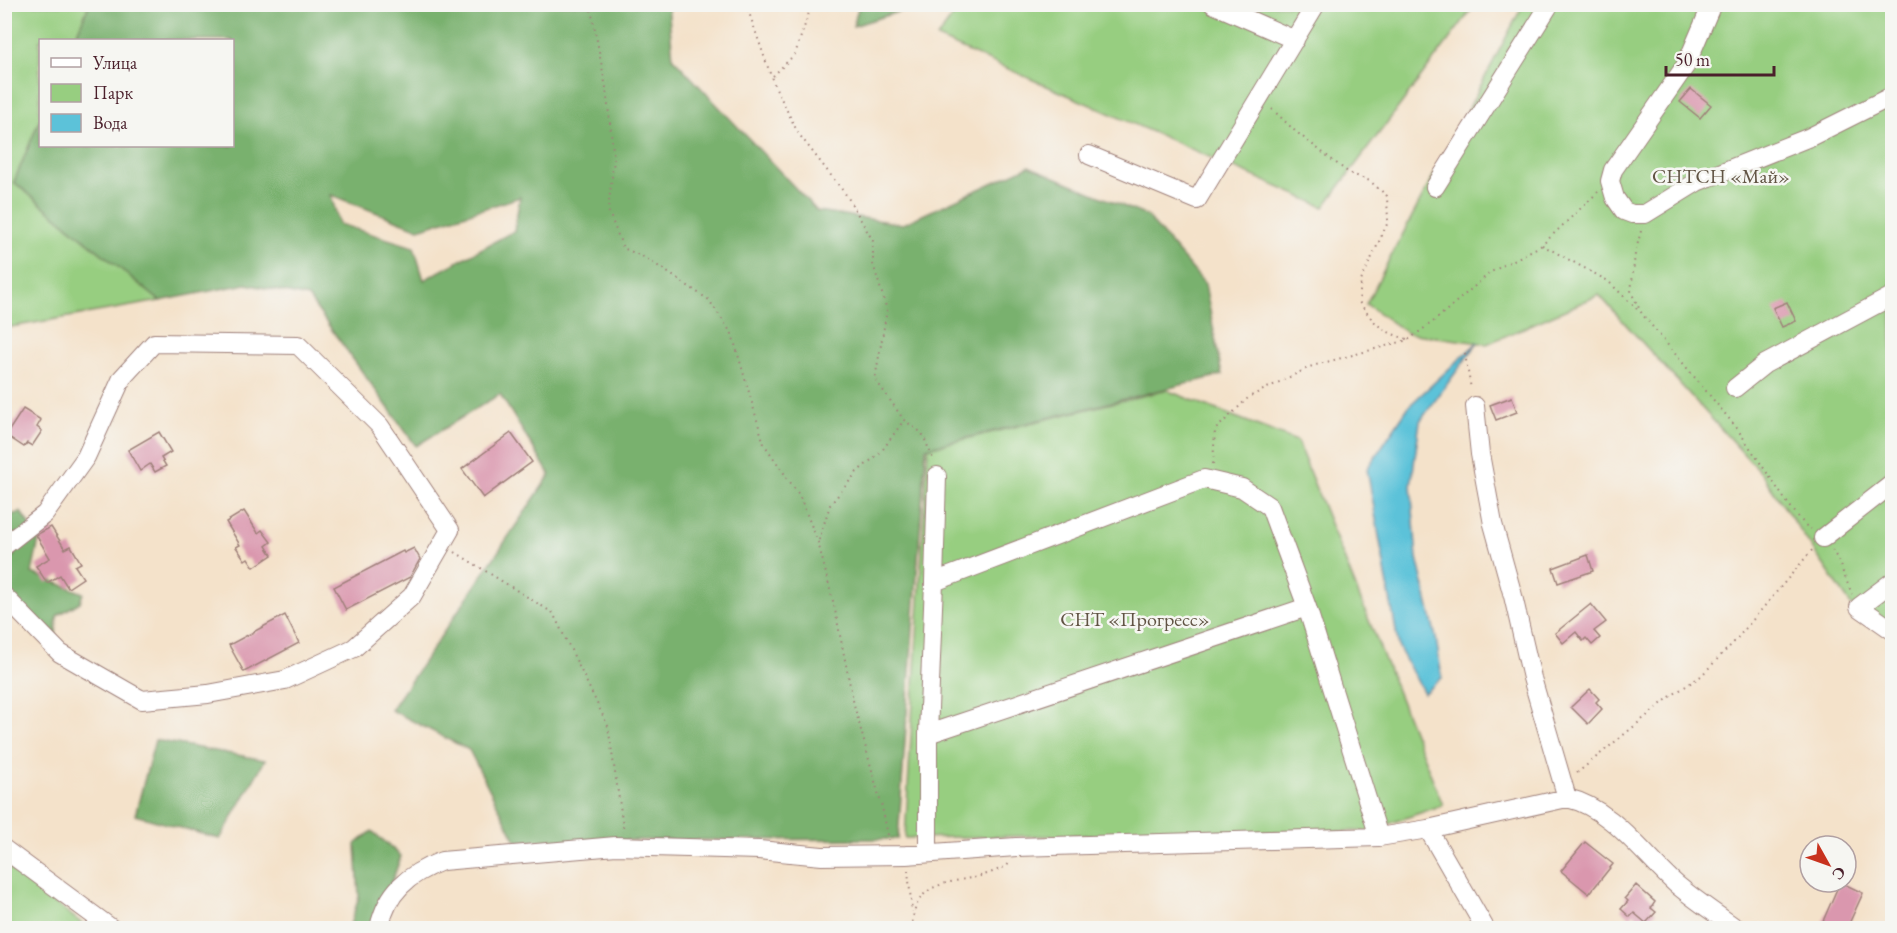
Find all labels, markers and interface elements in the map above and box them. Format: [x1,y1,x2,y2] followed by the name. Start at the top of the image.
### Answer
[39,39,234,147] legend
[1666,39,1774,77] scale bar
[1675,48,1710,71] text: 50 m
[92,51,138,74] text: Улица
[93,81,133,104] text: Парк
[93,111,128,134] text: Вода
[1652,163,1790,189] park label: СНТСН «Май»
[1060,606,1210,632] park label: СНТ «Прогресс»
[1798,834,1858,894] north arrow
[1827,862,1851,884] text: С

